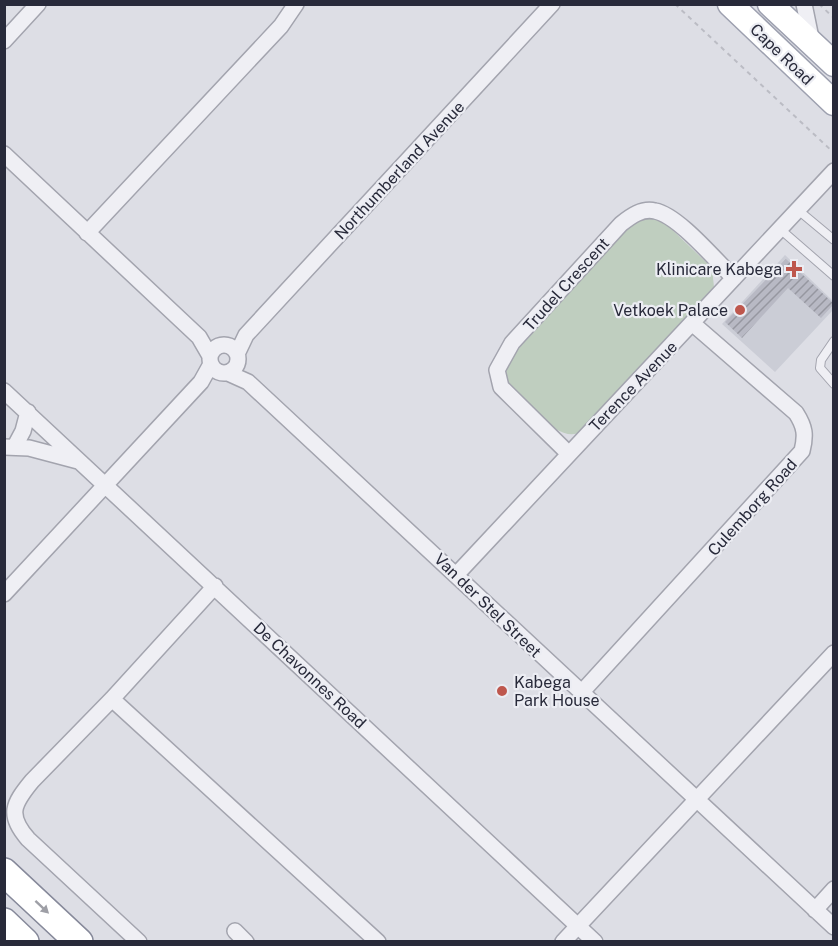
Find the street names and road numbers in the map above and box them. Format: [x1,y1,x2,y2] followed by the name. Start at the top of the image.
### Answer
[746,20,817,89] street label: Cape Road
[330,97,468,243] street label: Northumberland Avenue
[520,234,613,335] street label: Trudel Crescent
[585,337,681,436] street label: Terence Avenue
[704,455,801,560] street label: Culemborg Road
[430,549,545,661] street label: Van der Stel Street
[249,618,370,732] street label: De Chavonnes Road

